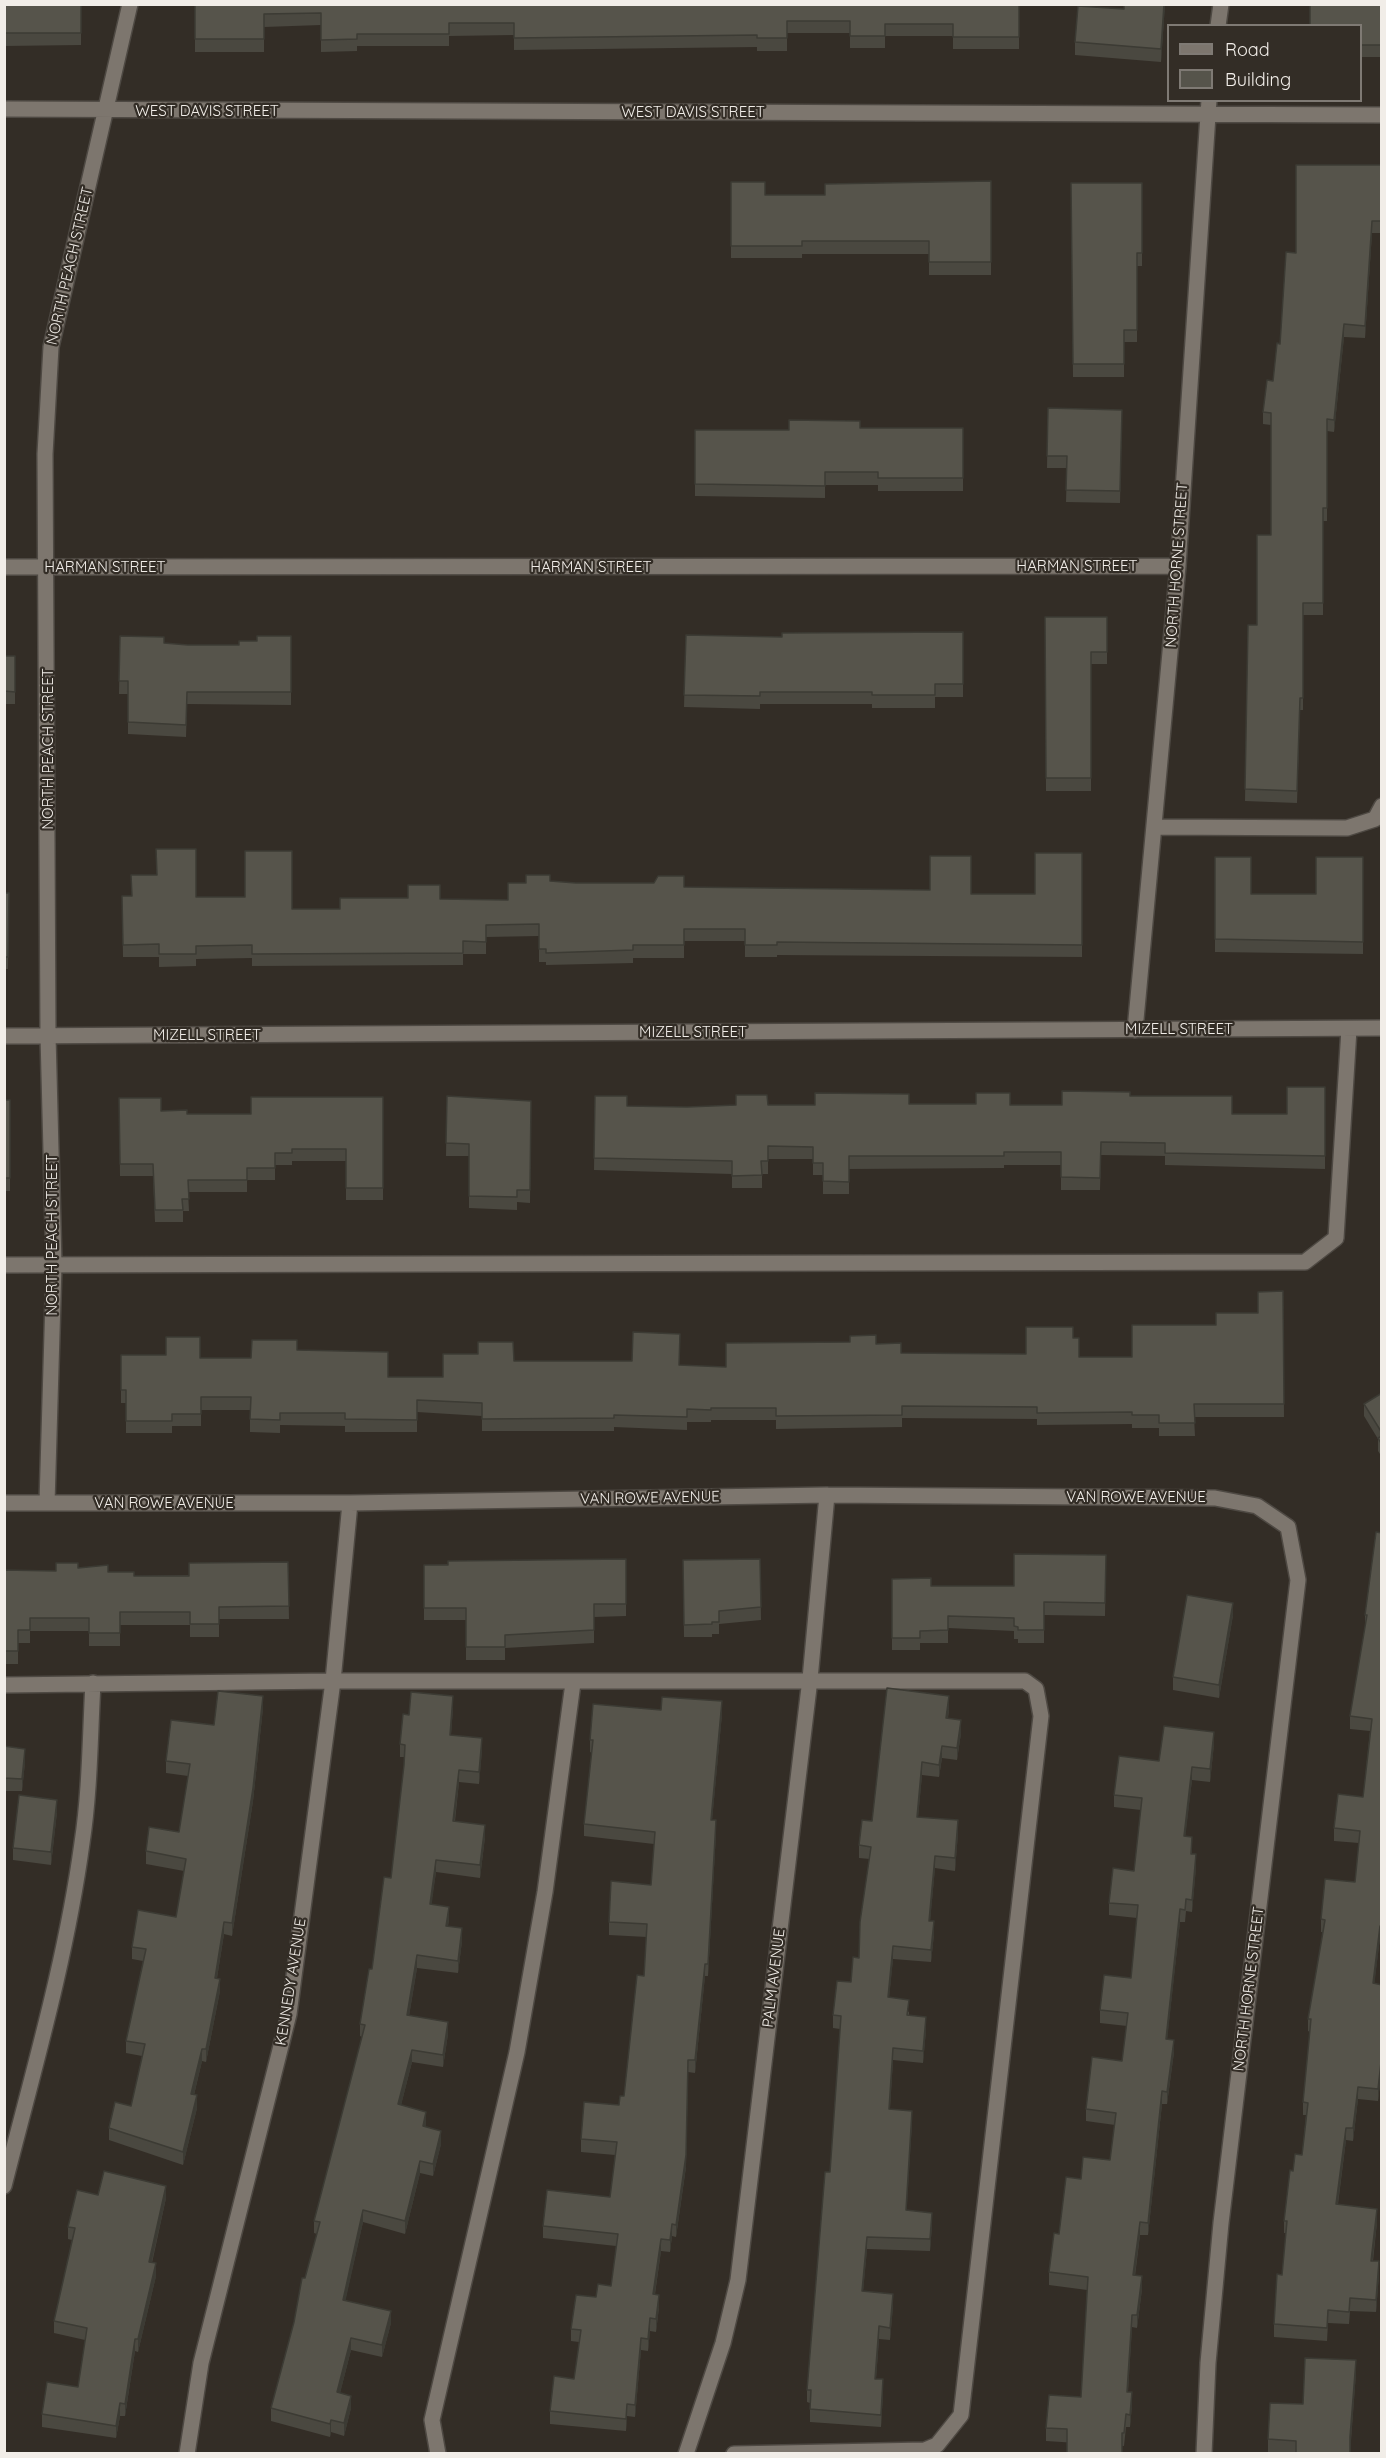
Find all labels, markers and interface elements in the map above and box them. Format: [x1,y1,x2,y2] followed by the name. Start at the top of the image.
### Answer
[1167,24,1362,102] legend
[1225,38,1270,61] text: Road
[1225,68,1291,91] text: Building
[135,102,279,120] street label: WEST DAVIS STREET
[621,103,765,121] street label: WEST DAVIS STREET
[43,185,97,347] street label: NORTH PEACH STREET
[1162,482,1192,648] street label: NORTH HORNE STREET
[1016,557,1138,575] street label: HARMAN STREET
[44,558,166,576] street label: HARMAN STREET
[530,558,652,576] street label: HARMAN STREET
[39,668,57,830] street label: NORTH PEACH STREET
[1125,1020,1233,1038] street label: MIZELL STREET
[639,1023,747,1041] street label: MIZELL STREET
[153,1026,261,1044] street label: MIZELL STREET
[43,1154,61,1316] street label: NORTH PEACH STREET
[580,1488,720,1508] street label: VAN ROWE AVENUE
[1066,1488,1206,1506] street label: VAN ROWE AVENUE
[94,1494,234,1512] street label: VAN ROWE AVENUE
[1230,1906,1268,2072] street label: NORTH HORNE STREET
[272,1917,310,2047] street label: KENNEDY AVENUE
[759,1928,789,2028] street label: PALM AVENUE

